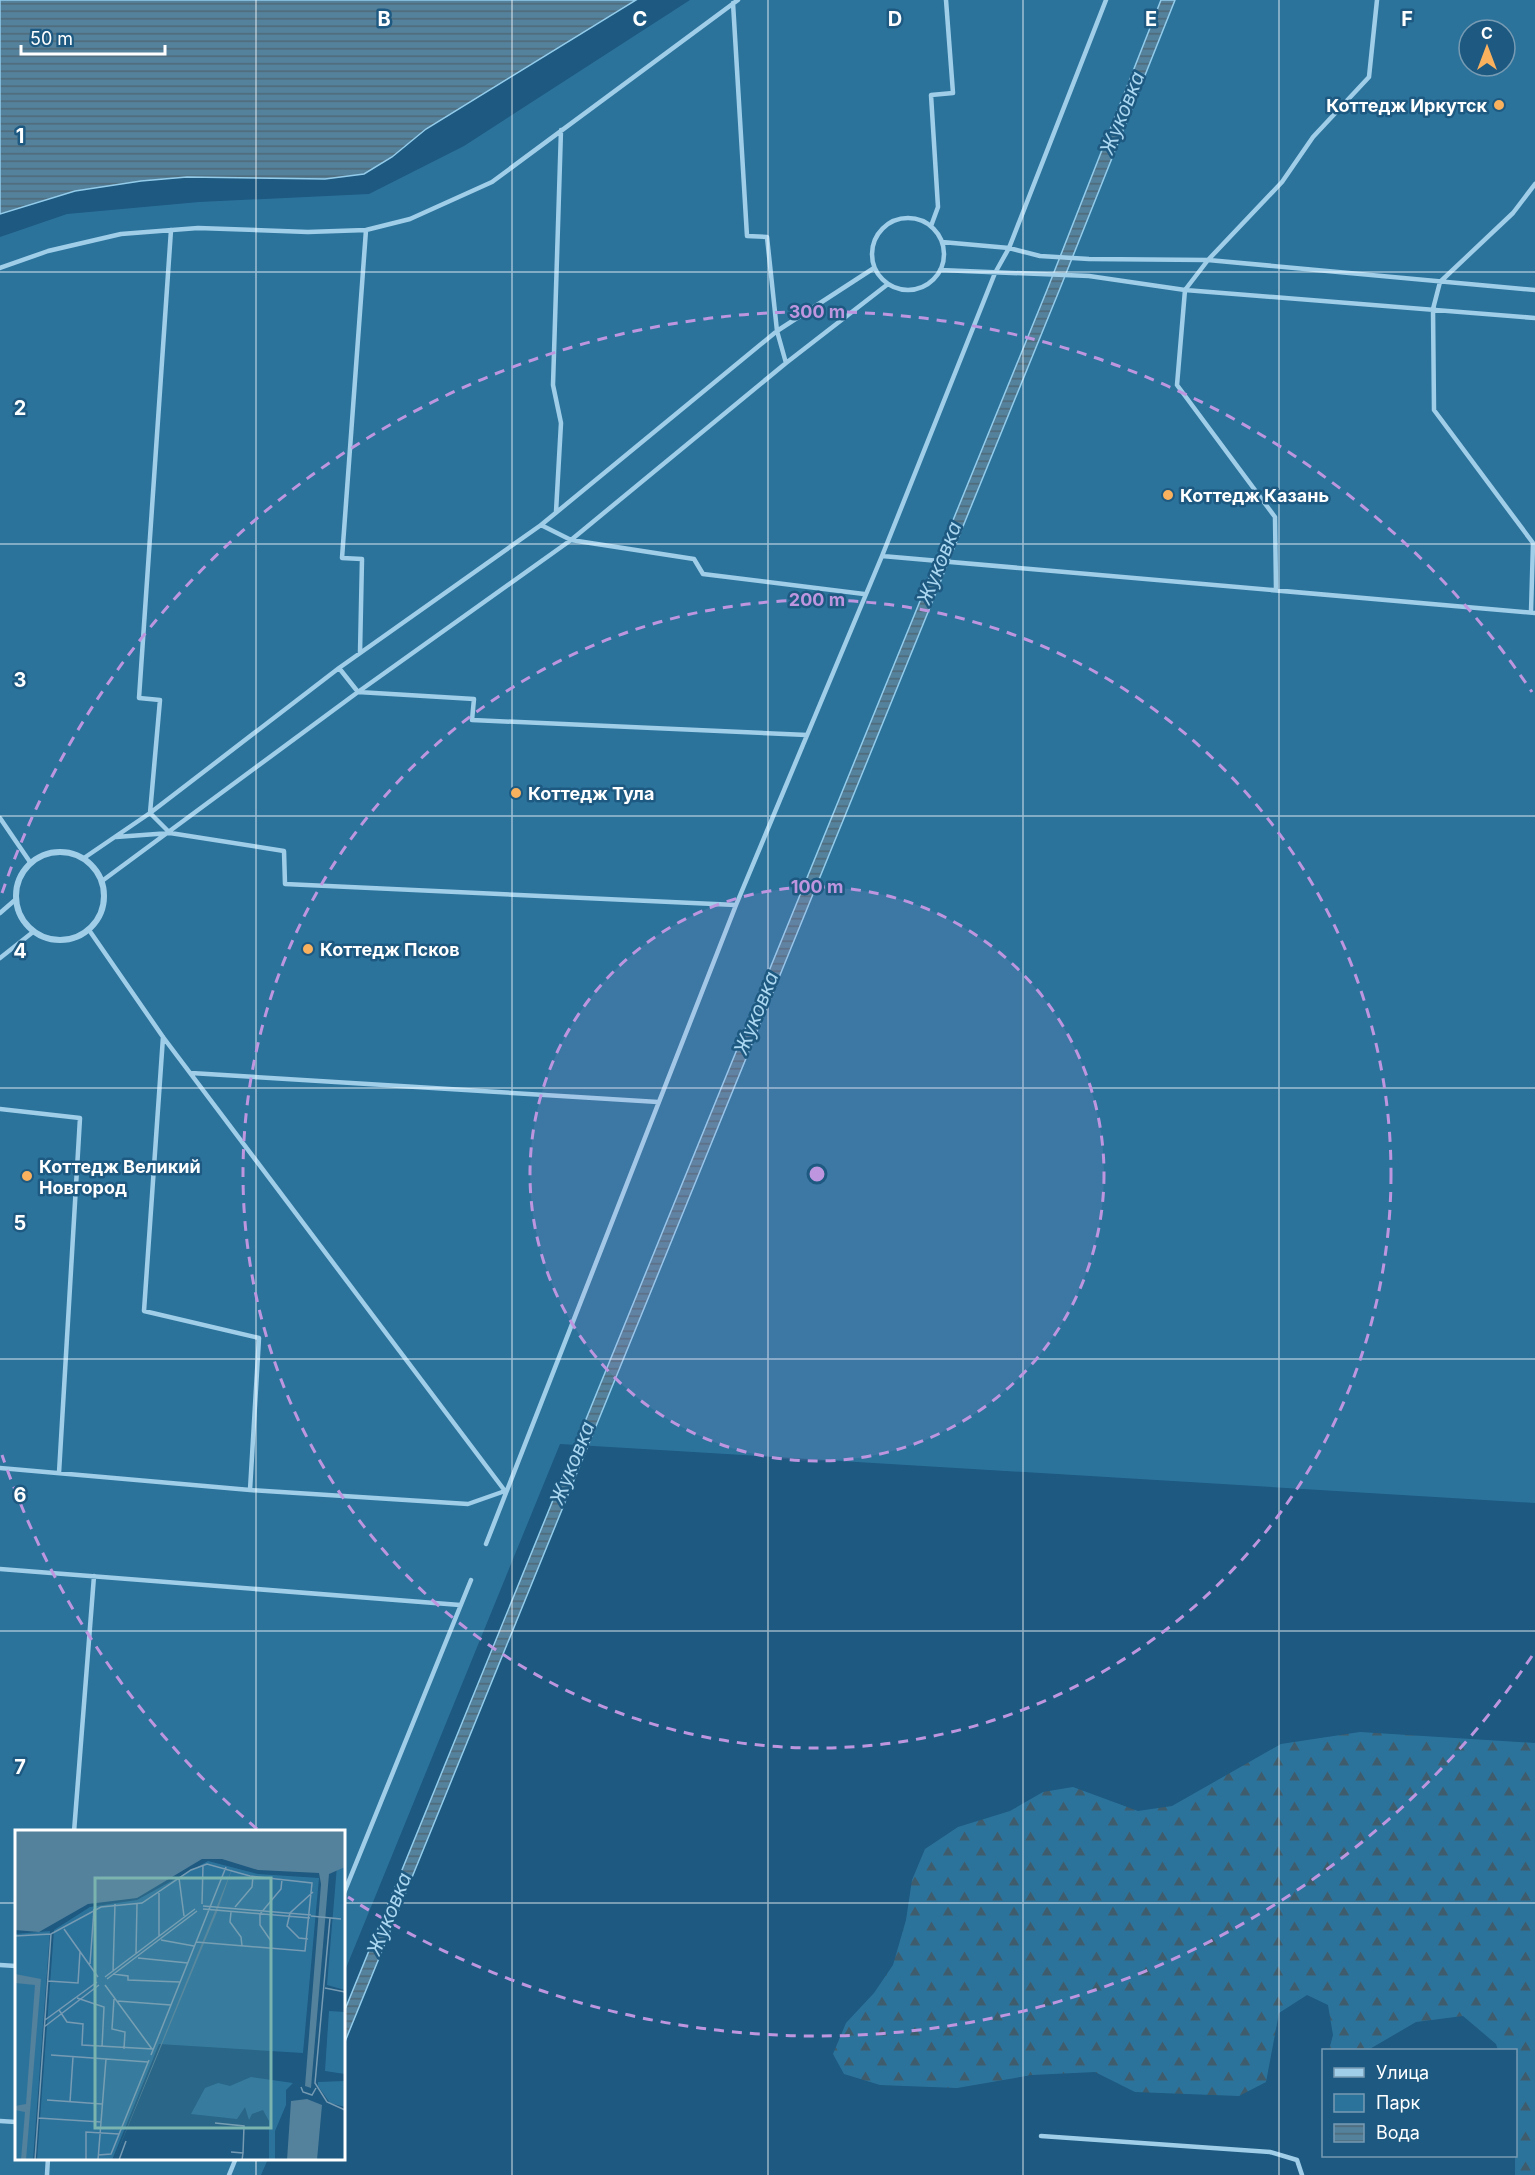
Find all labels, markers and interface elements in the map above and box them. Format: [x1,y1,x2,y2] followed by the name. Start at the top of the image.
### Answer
[377,7,391,31] text: B
[633,7,647,31] text: C
[888,7,902,31] text: D
[1145,7,1157,31] text: E
[1401,7,1413,31] text: F
[21,18,165,56] scale bar
[1457,18,1517,78] north arrow
[1481,23,1493,43] text: С
[30,28,73,49] text: 50 m
[1094,68,1149,159] water label: Жуковка
[1326,95,1488,116] place label: Коттедж Иркутск
[1492,98,1506,112] marker: Коттедж Иркутск
[16,124,24,148] text: 1
[789,301,845,322] text: 300 m
[14,396,26,420] text: 2
[1180,485,1329,506] place label: Коттедж Казань
[1161,488,1175,502] marker: Коттедж Казань
[911,518,966,609] water label: Жуковка
[789,589,845,610] text: 200 m
[14,668,26,692] text: 3
[528,783,654,804] place label: Коттедж Тула
[509,786,523,800] marker: Коттедж Тула
[791,876,843,897] text: 100 m
[13,939,27,963] text: 4
[320,939,460,960] place label: Коттедж Псков
[301,942,315,956] marker: Коттедж Псков
[728,968,783,1059] water label: Жуковка
[39,1156,201,1198] place label: Коттедж Великий Новгород
[807,1164,827,1184] centre of rings
[20,1169,34,1183] marker: Коттедж Великий Новгород
[14,1211,26,1235] text: 5
[544,1418,599,1509] water label: Жуковка
[14,1483,27,1507] text: 6
[14,1755,26,1779] text: 7
[15,1830,345,2160] inset map
[361,1869,416,1960] water label: Жуковка
[1322,2049,1517,2157] legend
[1376,2062,1429,2083] text: Улица
[1376,2092,1421,2113] text: Парк
[1376,2122,1420,2143] text: Вода

